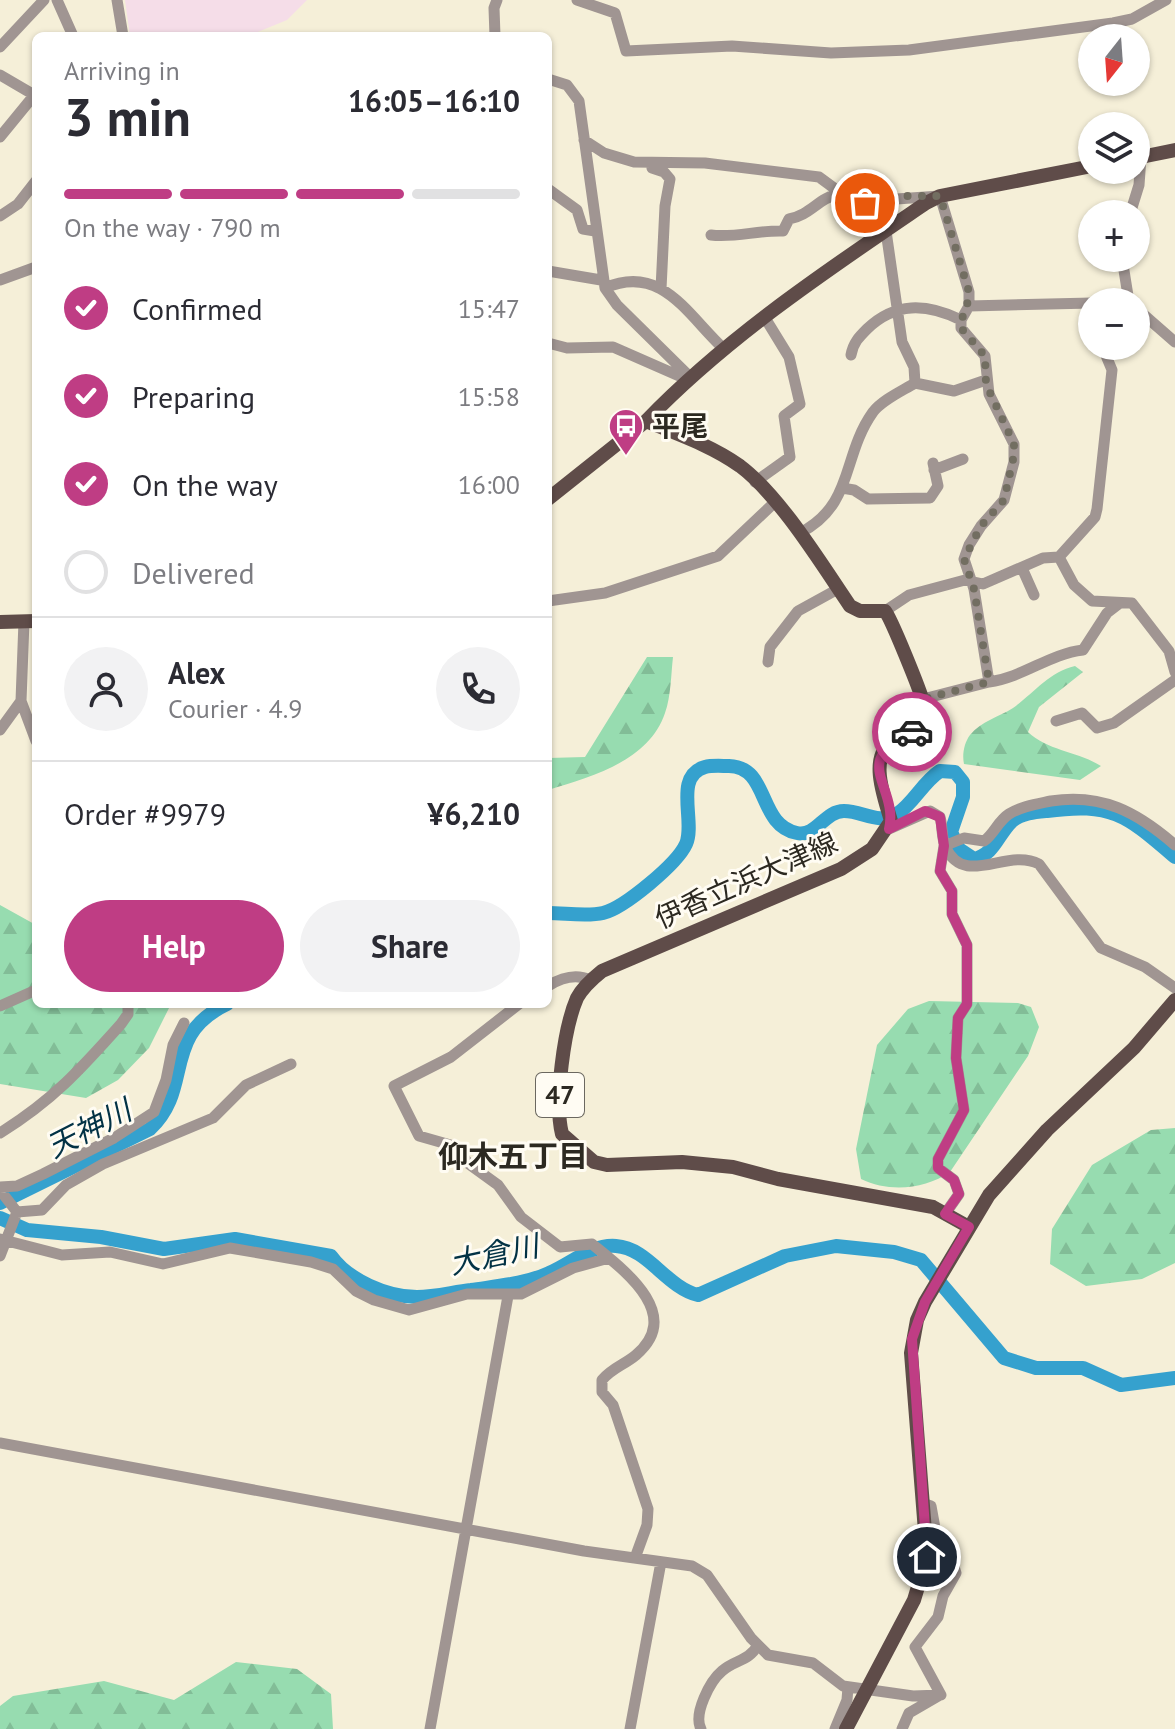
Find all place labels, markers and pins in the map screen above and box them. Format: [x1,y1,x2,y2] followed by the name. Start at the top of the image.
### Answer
[831,169,899,237] pin
[607,407,645,457] bus stop icon: 平尾
[652,407,708,444] place label: 平尾
[893,1523,961,1591] pin

